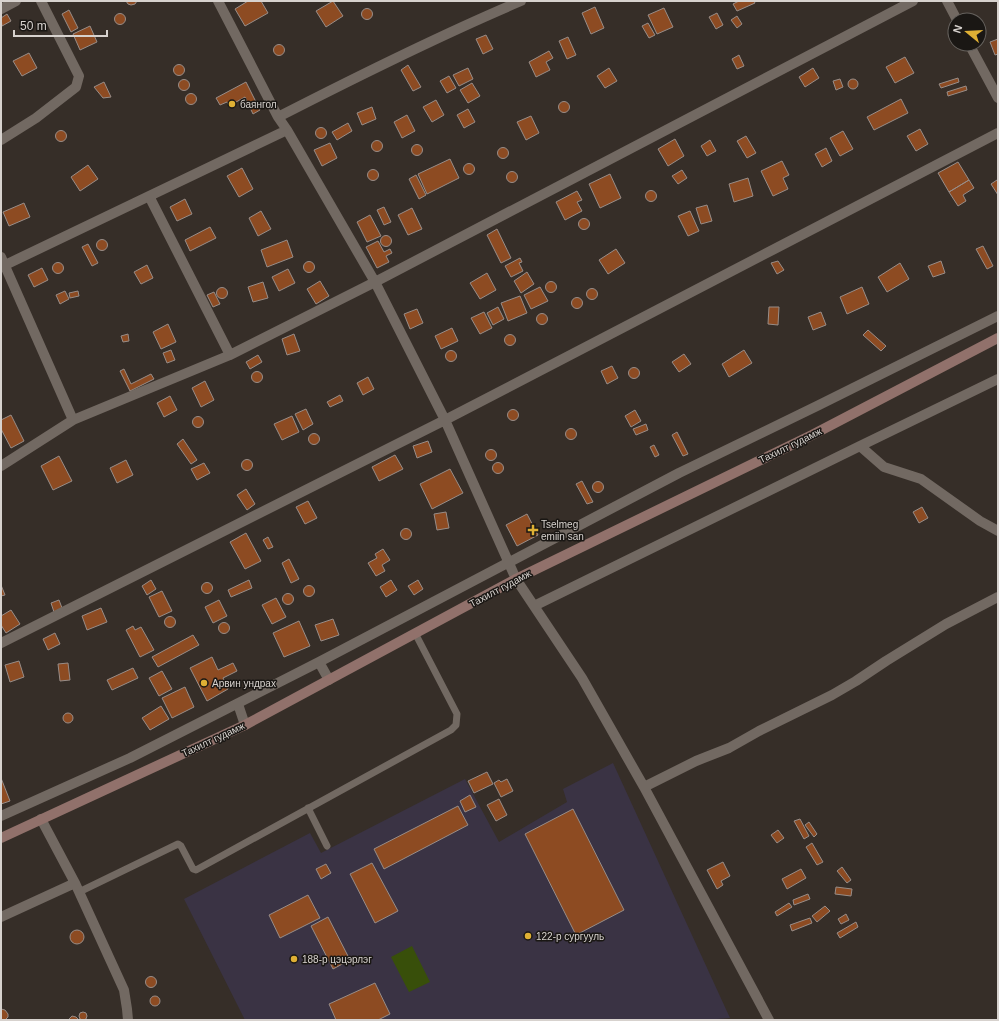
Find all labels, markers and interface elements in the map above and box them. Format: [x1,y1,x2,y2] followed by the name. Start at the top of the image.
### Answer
[14,12,107,38] scale bar
[947,12,987,52] north arrow
[20,19,47,33] text: 50 m
[951,23,964,35] text: N
[227,99,237,109] marker: баянгол
[240,99,277,110] place label: баянгол
[757,425,824,465] street label: Тахилт гудамж
[541,519,584,542] place label: Tselmeg emiin san
[528,525,538,535] marker: Tselmeg emiin san
[468,567,533,609] street label: Тахилт гудамж
[199,678,209,688] marker: Арвин ундрах
[212,678,276,689] place label: Арвин ундрах
[180,720,247,759] street label: Тахилт гудамж
[523,931,533,941] marker: 122-р сургууль
[536,931,604,942] place label: 122-р сургууль
[289,954,299,964] marker: 188-р цэцэрлэг
[302,954,372,965] place label: 188-р цэцэрлэг

